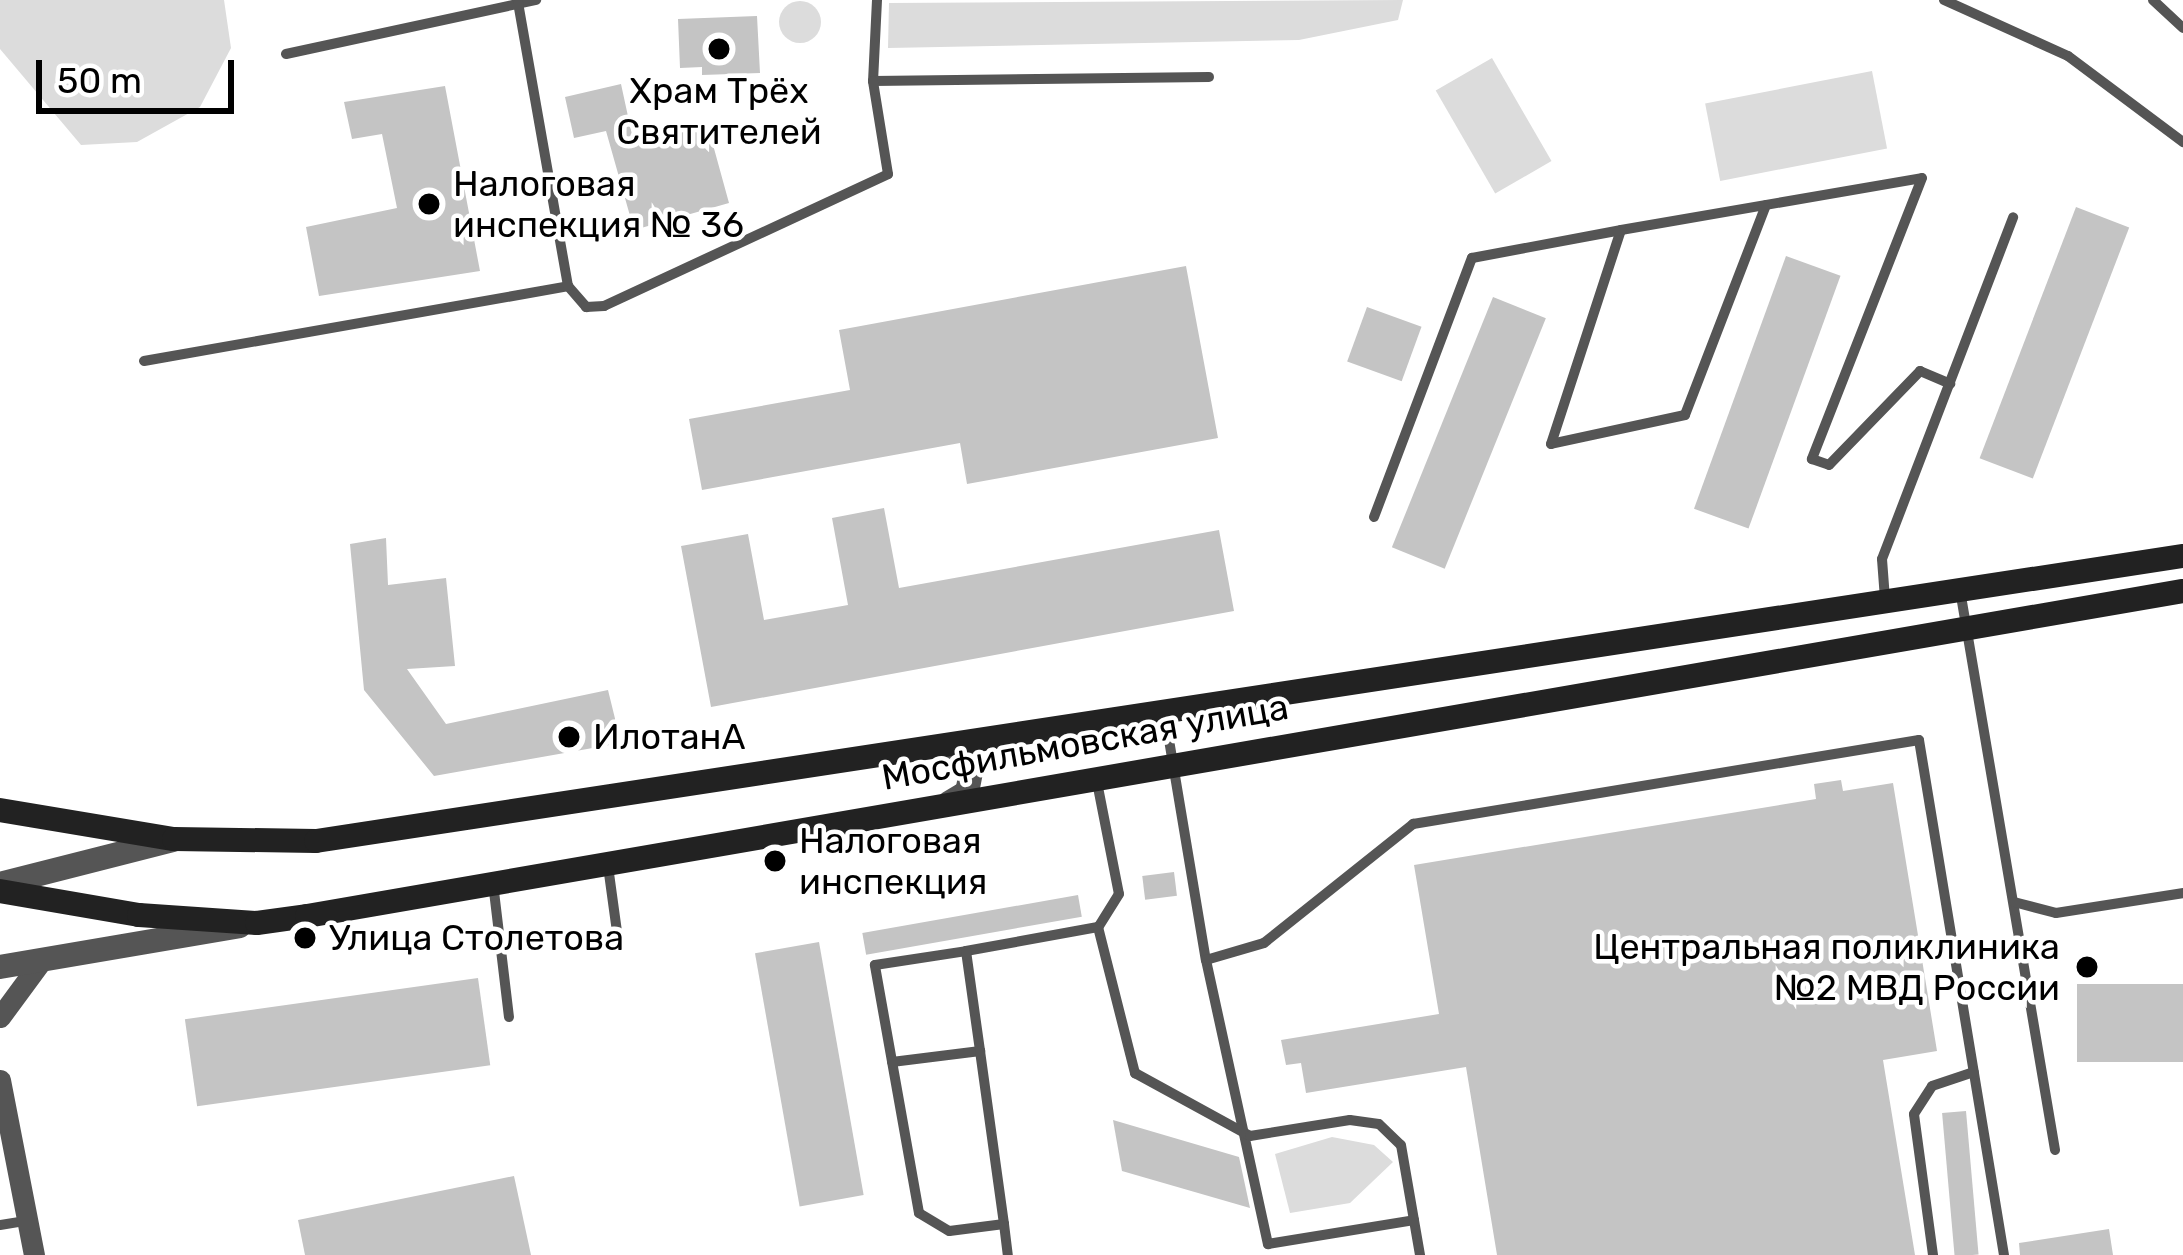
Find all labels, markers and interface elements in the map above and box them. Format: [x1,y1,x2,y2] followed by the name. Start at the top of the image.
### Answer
[42,36,240,110] scale bar
[706,36,732,62] marker: Храм Трёх Святителей
[57,59,142,102] text: 50 m
[616,68,822,153] place label: Храм Трёх Святителей
[453,161,744,246] place label: Налоговая инспекция № 36
[416,191,442,217] marker: Налоговая инспекция № 36
[878,685,1292,799] street label: Мосфильмовская улица
[593,715,746,759] place label: ИлотанА
[556,724,582,750] marker: ИлотанА
[799,818,987,903] place label: Налоговая инспекция
[762,848,788,874] marker: Налоговая инспекция
[329,916,624,960] place label: Улица Столетова
[1593,924,2060,1009] place label: Центральная поликлиника №2 МВД России
[292,925,318,951] marker: Улица Столетова
[2071,951,2103,983] marker: Центральная поликлиника №2 МВД России

